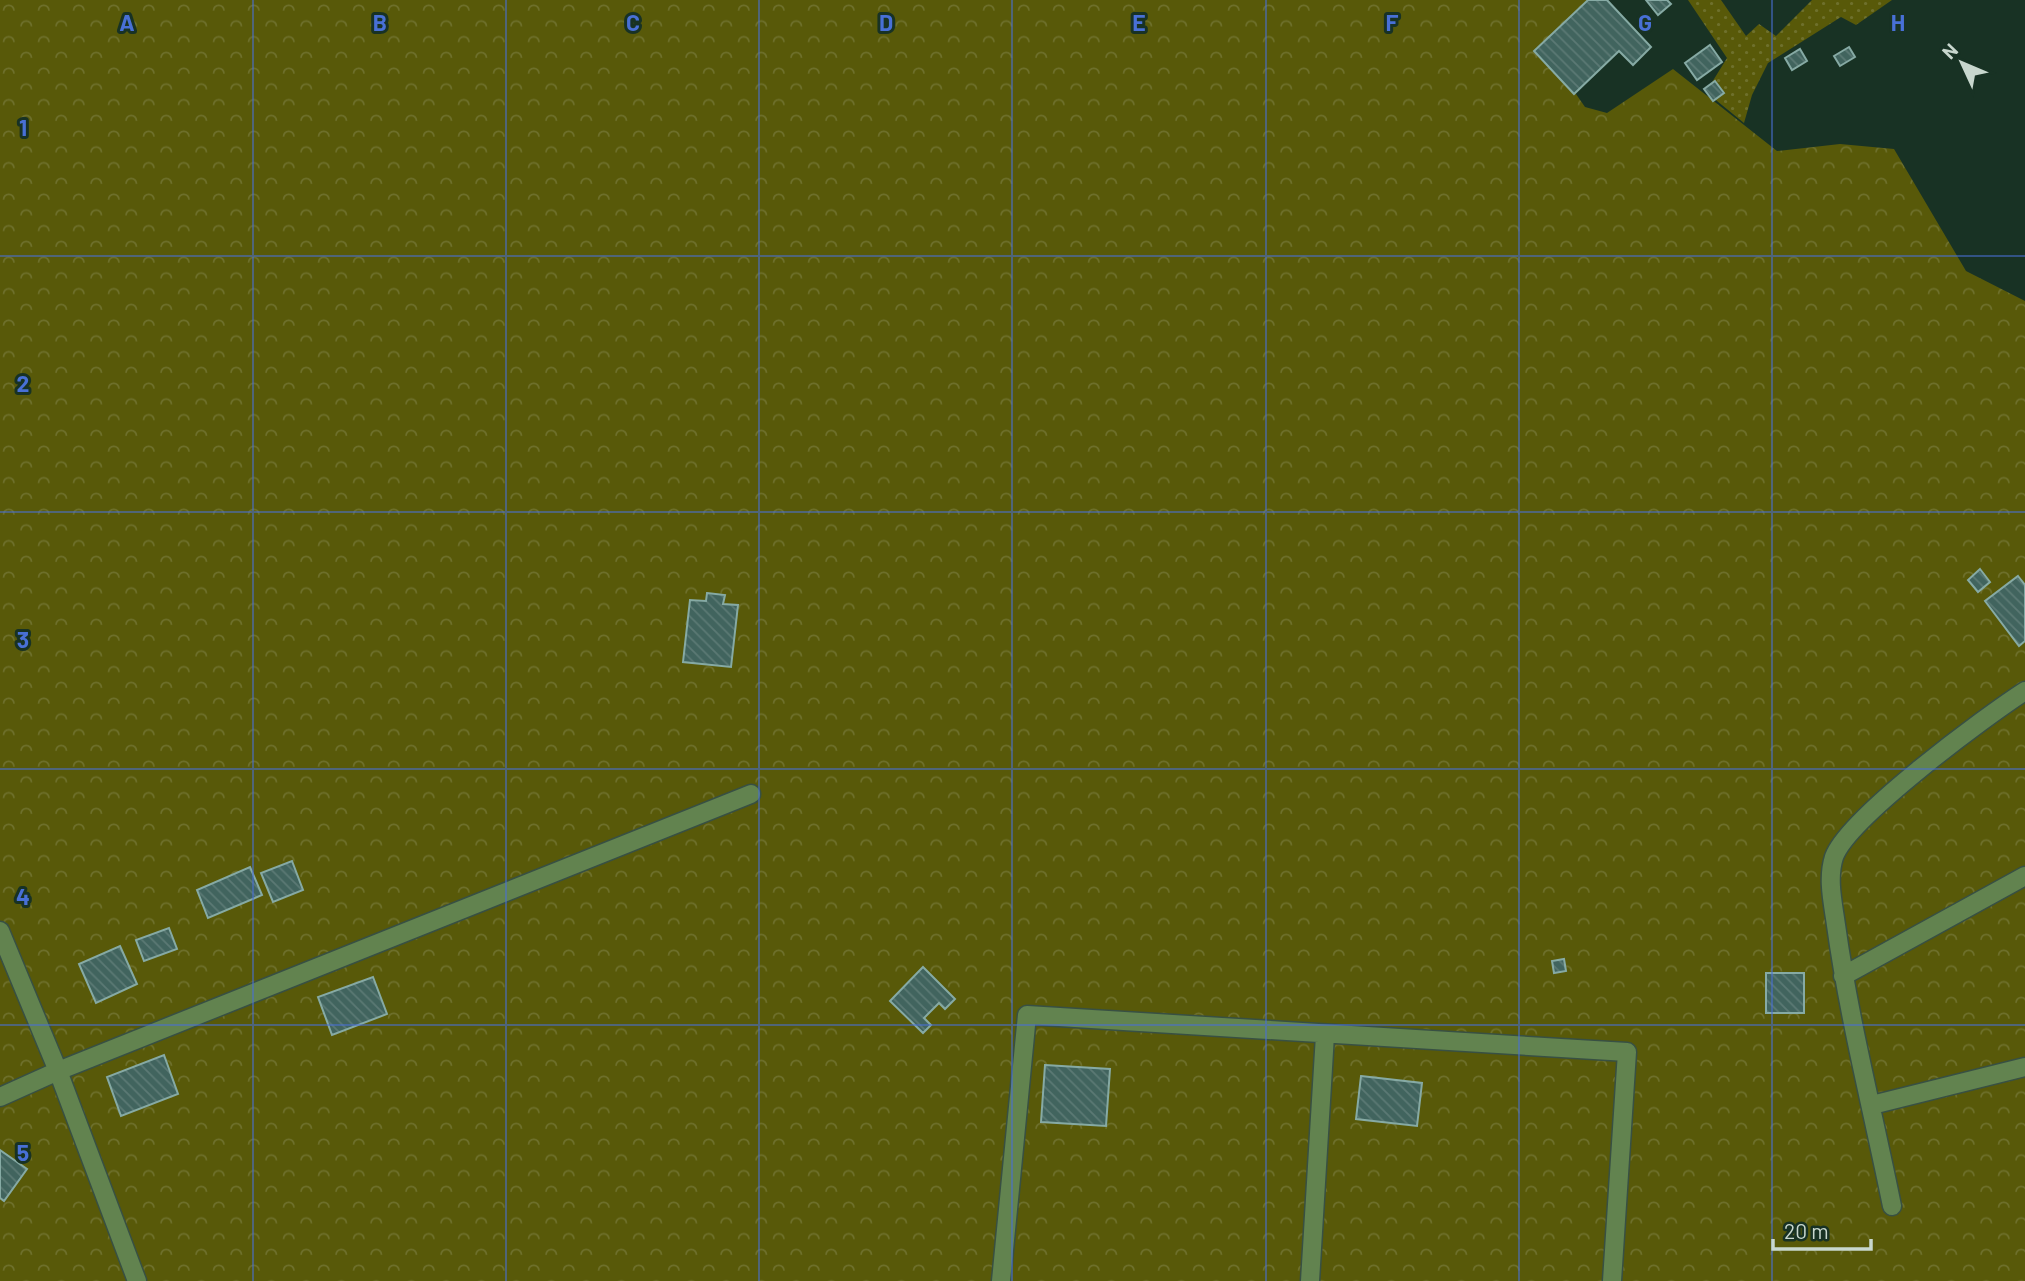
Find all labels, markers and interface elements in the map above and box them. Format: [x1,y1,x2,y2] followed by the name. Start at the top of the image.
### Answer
[119,8,135,36] text: A
[373,8,387,36] text: B
[626,8,640,36] text: C
[879,8,893,36] text: D
[1132,8,1146,36] text: E
[1386,8,1399,36] text: F
[1638,8,1652,36] text: G
[1891,8,1905,36] text: H
[1927,28,1997,98] north arrow
[1937,38,1962,63] text: N
[19,113,27,141] text: 1
[17,369,29,397] text: 2
[17,625,29,653] text: 3
[16,882,30,910] text: 4
[17,1138,29,1166] text: 5
[1773,1208,1871,1252] scale bar
[1784,1218,1829,1243] text: 20 m

